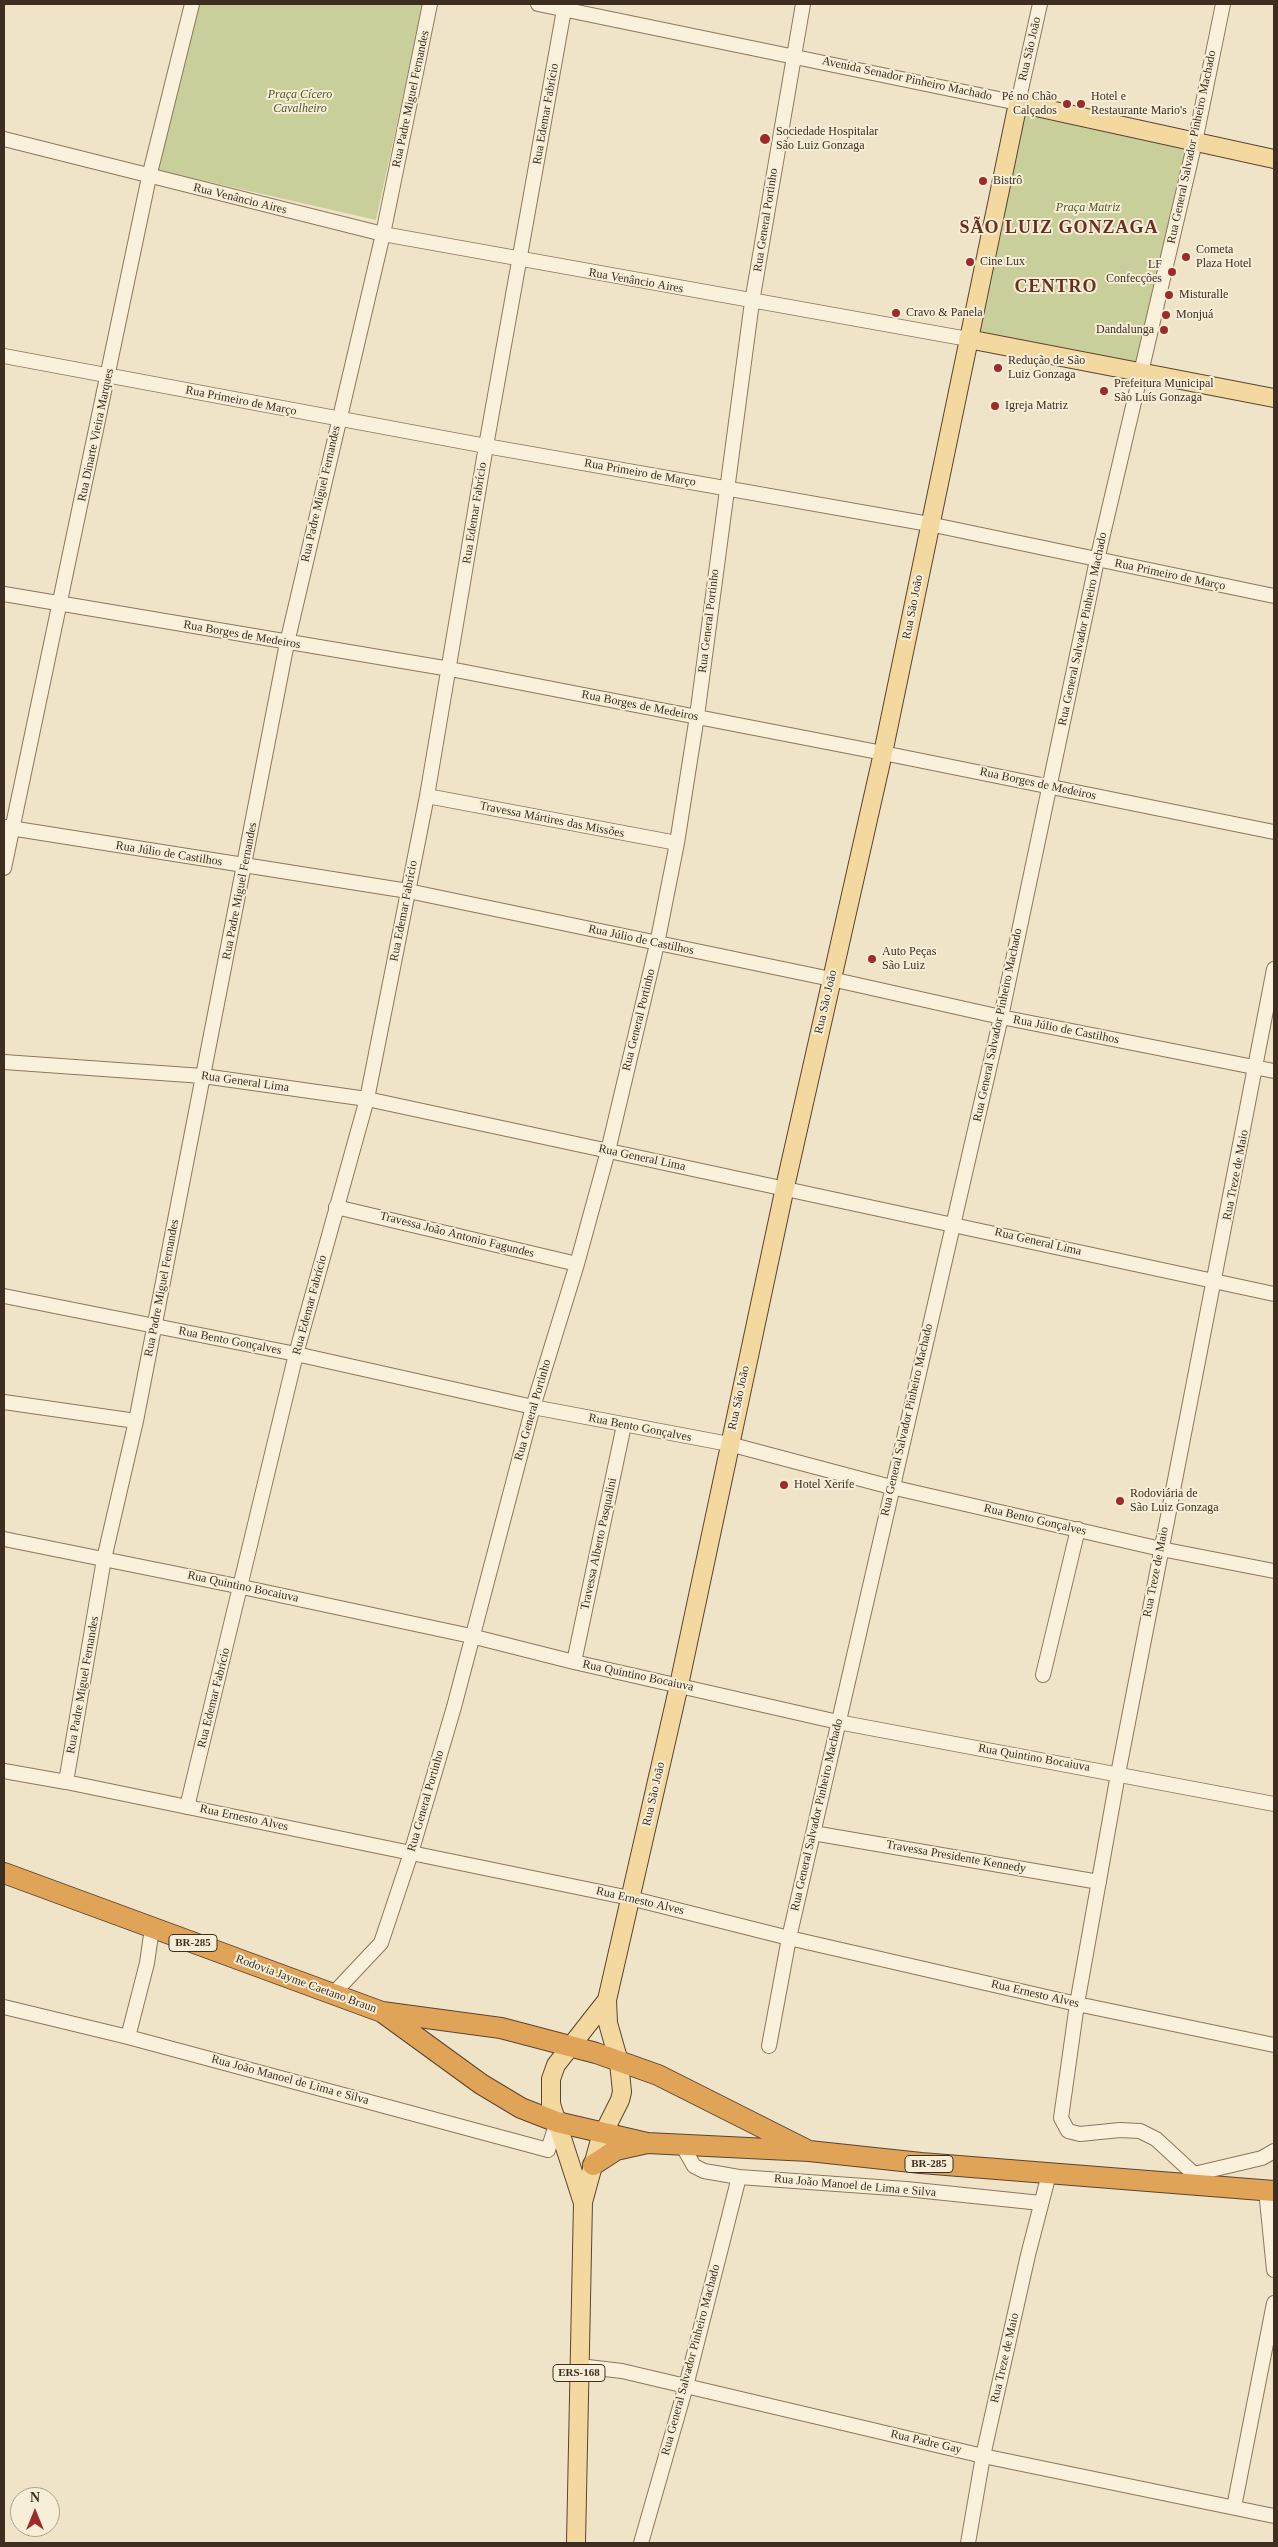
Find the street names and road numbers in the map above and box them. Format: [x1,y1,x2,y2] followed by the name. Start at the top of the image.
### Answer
[1016,16,1044,82] street label: Rua São João
[389,29,433,169] street label: Rua Padre Miguel Fernandes
[1164,49,1220,245] street label: Rua General Salvador Pinheiro Machado
[821,54,993,104] street label: Avenida Senador Pinheiro Machado
[530,62,562,166] street label: Rua Edemar Fabrício
[751,167,781,273] street label: Rua General Portinho
[192,180,288,218] street label: Rua Venâncio Aires
[587,266,685,296] street label: Rua Venâncio Aires
[75,367,117,503] street label: Rua Dinarte Vieira Marques
[184,383,298,419] street label: Rua Primeiro de Março
[298,424,344,564] street label: Rua Padre Miguel Fernandes
[583,456,697,490] street label: Rua Primeiro de Março
[460,461,490,565] street label: Rua Edemar Fabrício
[1055,531,1111,727] street label: Rua General Salvador Pinheiro Machado
[1113,556,1227,594] street label: Rua Primeiro de Março
[695,568,723,674] street label: Rua General Portinho
[900,574,926,640] street label: Rua São João
[182,618,302,652] street label: Rua Borges de Medeiros
[580,688,700,724] street label: Rua Borges de Medeiros
[978,765,1098,803] street label: Rua Borges de Medeiros
[478,799,626,841] street label: Travessa Mártires das Missões
[220,821,260,961] street label: Rua Padre Miguel Fernandes
[115,838,223,870] street label: Rua Júlio de Castilhos
[387,859,421,963] street label: Rua Edemar Fabrício
[587,922,695,958] street label: Rua Júlio de Castilhos
[970,927,1026,1123] street label: Rua General Salvador Pinheiro Machado
[619,967,659,1073] street label: Rua General Portinho
[812,969,840,1035] street label: Rua São João
[1012,1013,1120,1047] street label: Rua Júlio de Castilhos
[200,1069,290,1095] street label: Rua General Lima
[1220,1129,1252,1221] street label: Rua Treze de Maio
[597,1142,687,1174] street label: Rua General Lima
[378,1209,536,1261] street label: Travessa João Antonio Fagundes
[142,1218,182,1358] street label: Rua Padre Miguel Fernandes
[993,1225,1083,1259] street label: Rua General Lima
[290,1254,330,1356] street label: Rua Edemar Fabrício
[878,1322,936,1518] street label: Rua General Salvador Pinheiro Machado
[177,1324,283,1358] street label: Rua Bento Gonçalves
[512,1358,554,1462] street label: Rua General Portinho
[725,1365,753,1431] street label: Rua São João
[587,1411,693,1445] street label: Rua Bento Gonçalves
[578,1477,620,1611] street label: Travessa Alberto Pasqualini
[982,1501,1088,1539] street label: Rua Bento Gonçalves
[1140,1526,1172,1618] street label: Rua Treze de Maio
[186,1568,300,1606] street label: Rua Quintino Bocaiuva
[64,1615,102,1755] street label: Rua Padre Miguel Fernandes
[195,1646,233,1750] street label: Rua Edemar Fabrício
[581,1657,695,1695] street label: Rua Quintino Bocaiuva
[788,1717,846,1913] street label: Rua General Salvador Pinheiro Machado
[977,1741,1091,1775] street label: Rua Quintino Bocaiuva
[405,1749,447,1853] street label: Rua General Portinho
[640,1761,668,1827] street label: Rua São João
[198,1802,290,1834] street label: Rua Ernesto Alves
[885,1838,1027,1876] street label: Travessa Presidente Kennedy
[595,1884,685,1918] street label: Rua Ernesto Alves
[169,1935,217,1952] road number: BR-285
[234,1952,378,2016] street label: Rodovia Jayme Caetano Braun
[990,1977,1080,2011] street label: Rua Ernesto Alves
[210,2052,370,2108] street label: Rua João Manoel de Lima e Silva
[905,2156,953,2172] road number: BR-285
[773,2172,937,2200] street label: Rua João Manoel de Lima e Silva
[659,2263,723,2457] street label: Rua General Salvador Pinheiro Machado
[988,2312,1022,2404] street label: Rua Treze de Maio
[553,2364,605,2382] road number: ERS-168
[889,2427,963,2457] street label: Rua Padre Gay

